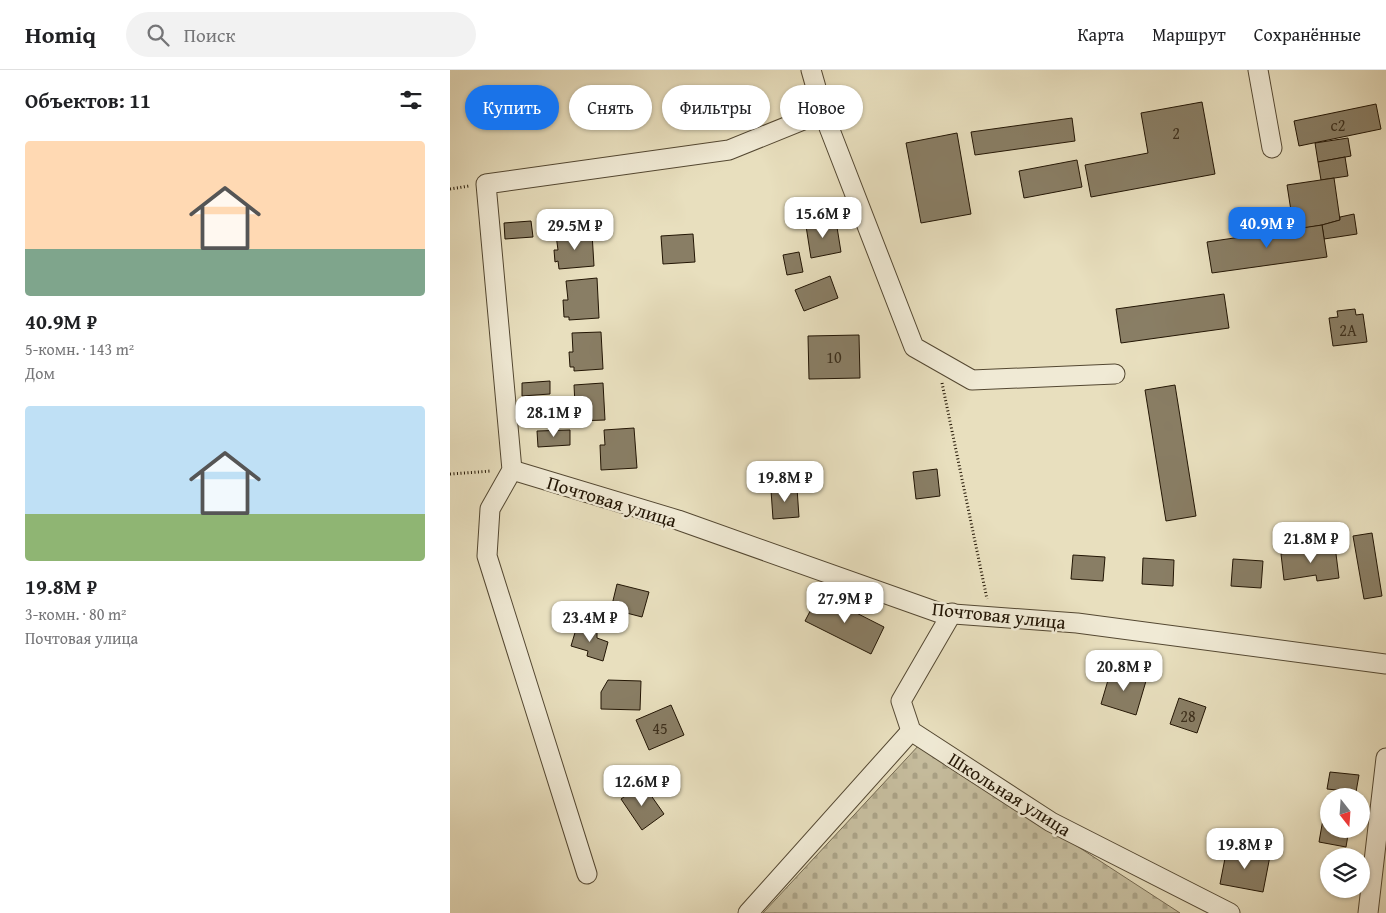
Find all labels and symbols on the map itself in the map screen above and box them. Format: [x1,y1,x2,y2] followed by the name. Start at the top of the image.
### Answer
[1331,113,1345,137] house number: с2
[1172,121,1180,145] house number: 2
[777,196,869,239] pin: 15.6M ₽
[1221,206,1313,249] pin: 40.9M ₽
[529,208,621,251] pin: 29.5M ₽
[1339,318,1357,342] house number: 2А
[826,345,842,369] house number: 10
[508,396,600,438] pin: 28.1M ₽
[739,460,831,503] pin: 19.8M ₽
[544,468,680,534] street label: Почтовая улица
[1265,522,1357,564] pin: 21.8M ₽
[799,582,891,624] pin: 27.9M ₽
[931,594,1067,636] street label: Почтовая улица
[544,600,636,643] pin: 23.4M ₽
[1078,650,1170,692] pin: 20.8M ₽
[1180,704,1196,728] house number: 28
[652,716,668,740] house number: 45
[943,745,1077,843] street label: Школьная улица
[596,764,688,807] pin: 12.6M ₽
[1320,788,1370,838] north arrow
[1199,828,1291,870] pin: 19.8M ₽

